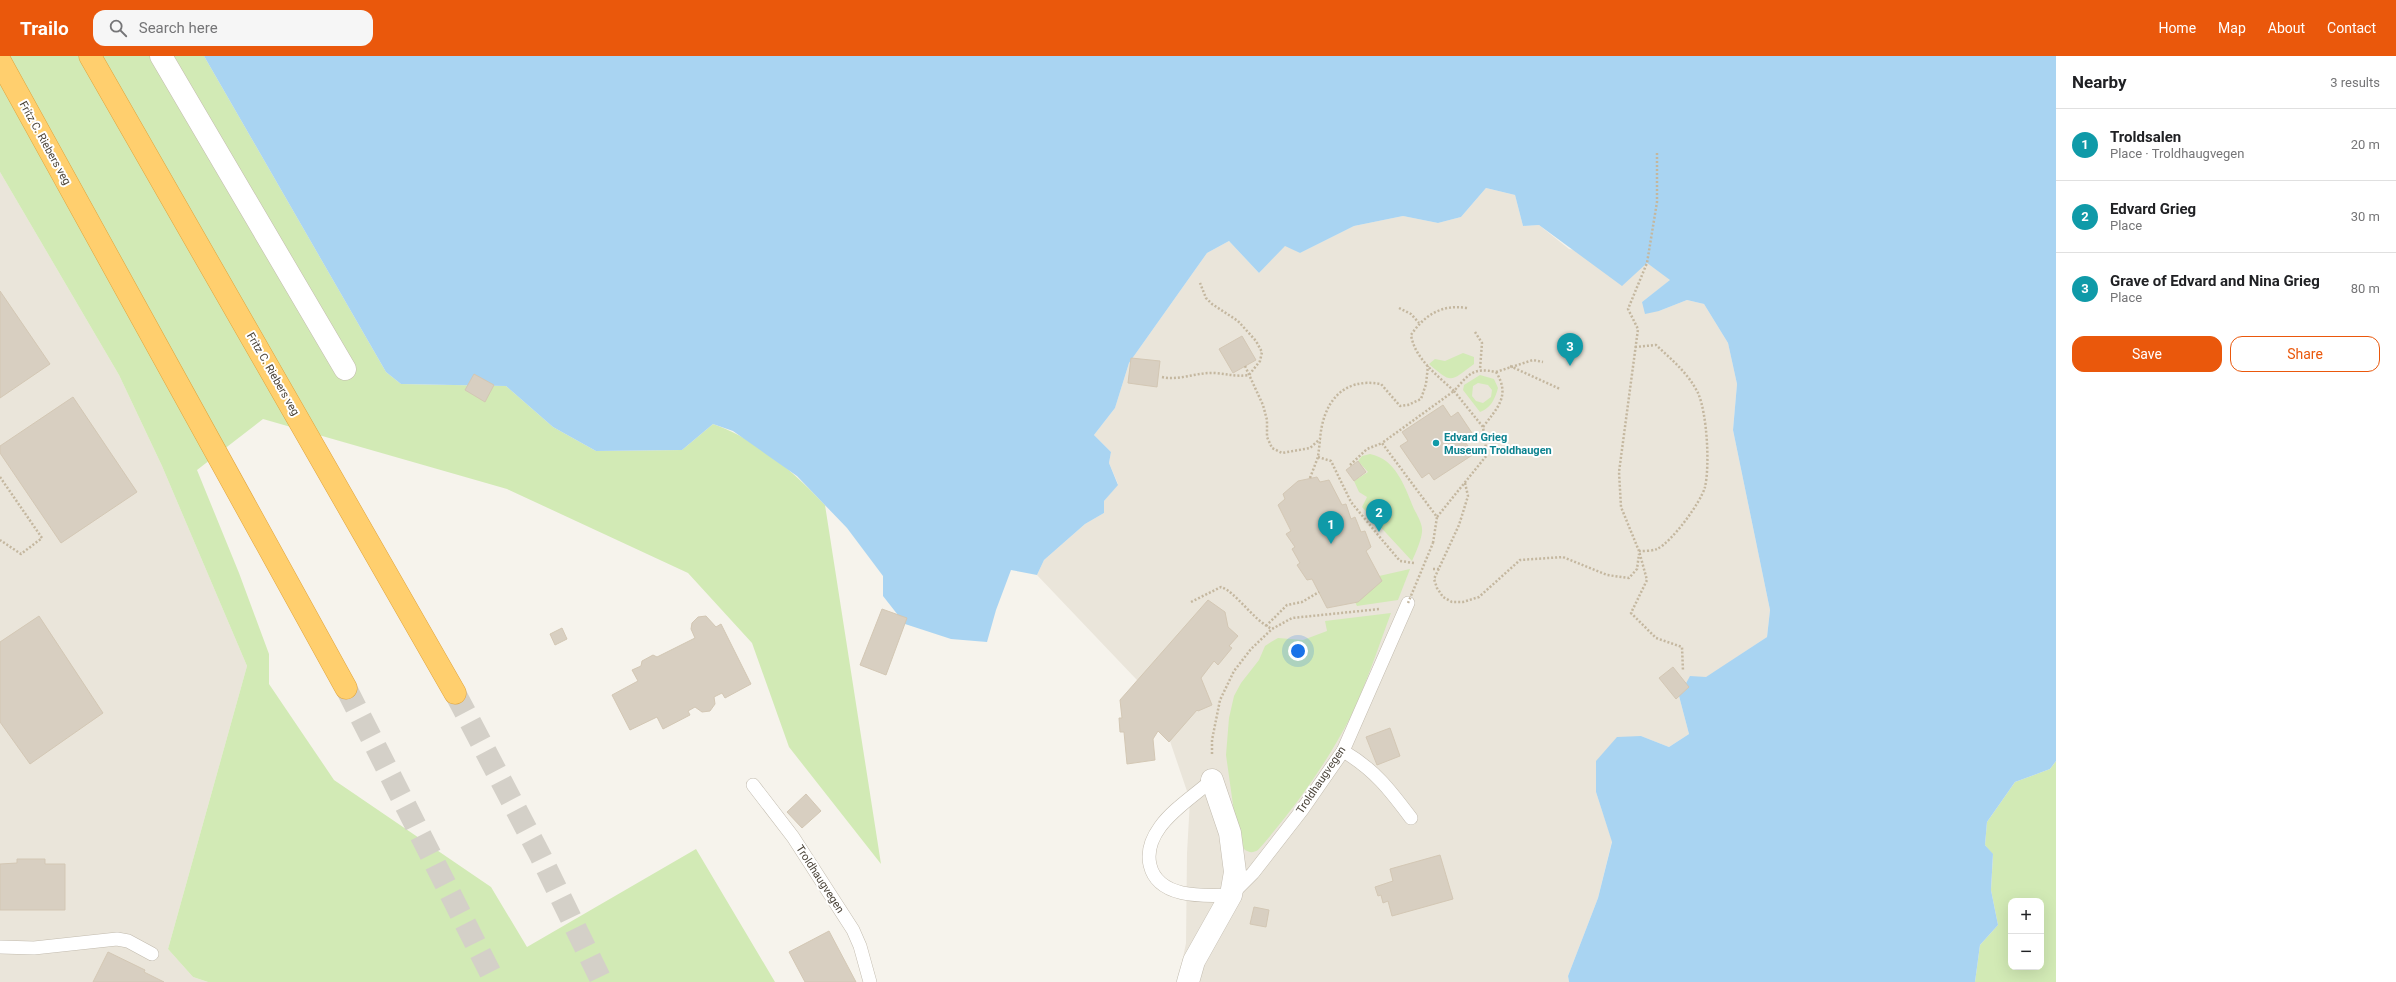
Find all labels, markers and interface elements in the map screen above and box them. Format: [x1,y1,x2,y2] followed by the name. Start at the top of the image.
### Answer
[93,10,373,46] search box
[20,17,69,40] text: Trailo
[107,17,129,39] icon: search
[139,19,218,37] text: Search here
[2158,20,2196,36] text: Home
[2218,20,2246,36] text: Map
[2268,20,2305,36] text: About
[2327,20,2376,36] text: Contact
[2072,72,2127,92] text: Nearby
[2330,75,2380,90] text: 3 results
[17,99,73,187] street label: Fritz C. Riebers veg
[2110,128,2181,146] text: Troldsalen
[2081,137,2089,152] text: 1
[2351,137,2380,152] text: 20 m
[2110,146,2244,161] text: Place · Troldhaugvegen
[2110,200,2196,218] text: Edvard Grieg
[2081,209,2089,224] text: 2
[2351,209,2380,224] text: 30 m
[2110,218,2142,233] text: Place
[2110,272,2320,290] text: Grave of Edvard and Nina Grieg
[2081,281,2089,296] text: 3
[2351,281,2380,296] text: 80 m
[2110,290,2142,305] text: Place
[244,330,302,418] street label: Fritz C. Riebers veg
[1557,333,1583,366] pin: 3
[2072,336,2222,372] button: Save
[2230,336,2380,372] button: Share
[1444,431,1552,457] place label: Edvard Grieg Museum Troldhaugen
[1431,438,1441,448] marker: Edvard Grieg Museum Troldhaugen
[1366,499,1392,532] pin: 2
[1318,511,1344,544] pin: 1
[1288,641,1308,661] your location
[1294,744,1348,816] street label: Troldhaugvegen
[793,843,847,915] street label: Troldhaugvegen
[2008,898,2044,970] map controls
[2008,898,2044,934] button: +
[2008,934,2044,970] button: −

